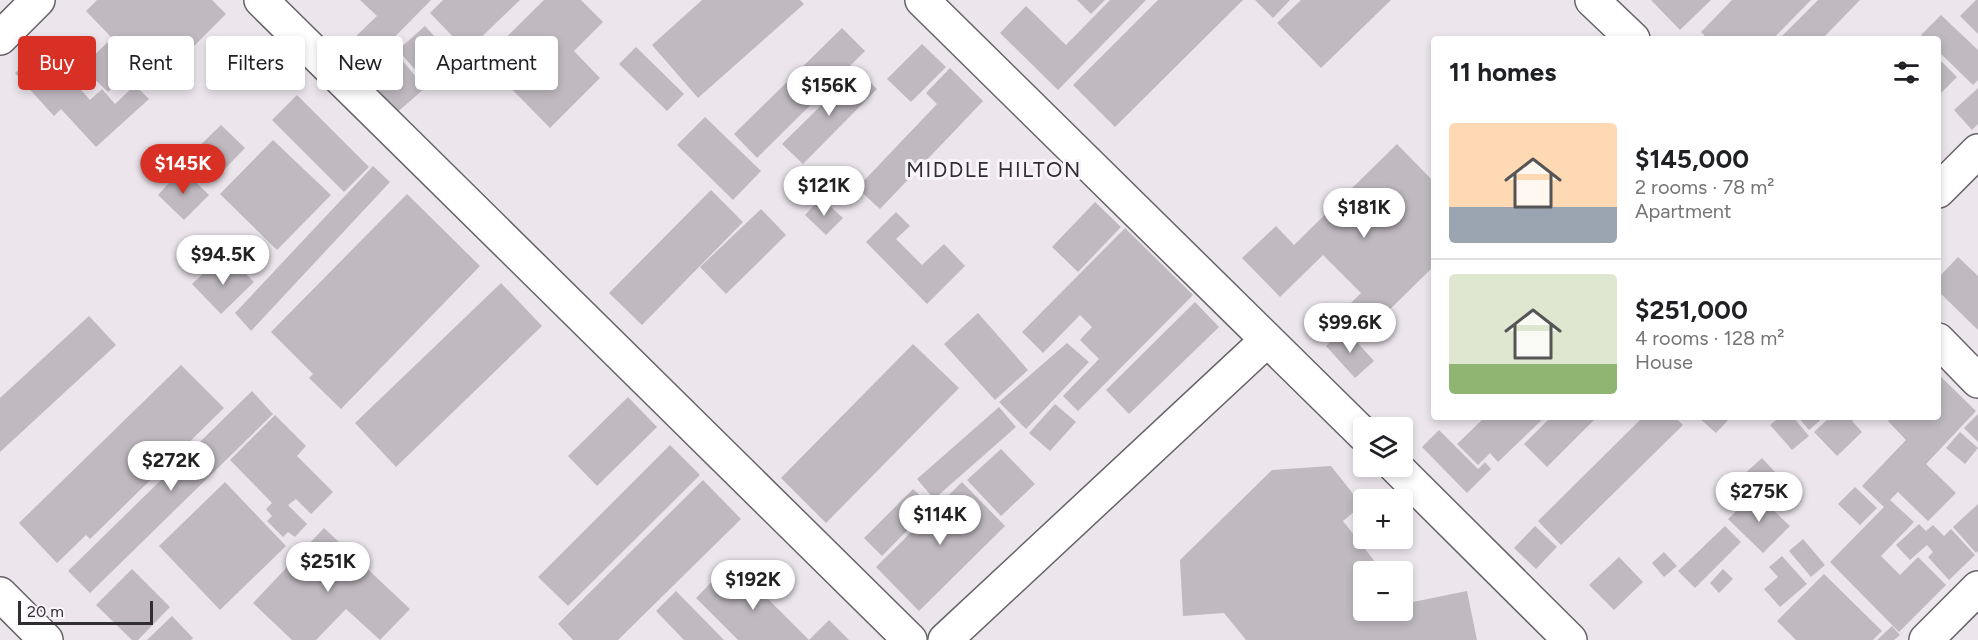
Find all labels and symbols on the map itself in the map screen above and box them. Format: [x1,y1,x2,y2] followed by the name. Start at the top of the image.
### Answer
[787,66,871,117] pin: $156K
[141,144,225,195] pin: $145K
[906,157,1082,182] district label: MIDDLE HILTON
[782,166,866,217] pin: $121K
[1322,188,1406,239] pin: $181K
[174,235,272,286] pin: $94.5K
[1301,303,1399,354] pin: $99.6K
[129,441,213,492] pin: $272K
[1717,472,1801,523] pin: $275K
[898,495,982,546] pin: $114K
[286,542,370,593] pin: $251K
[711,560,795,611] pin: $192K
[18,598,153,626] scale bar

